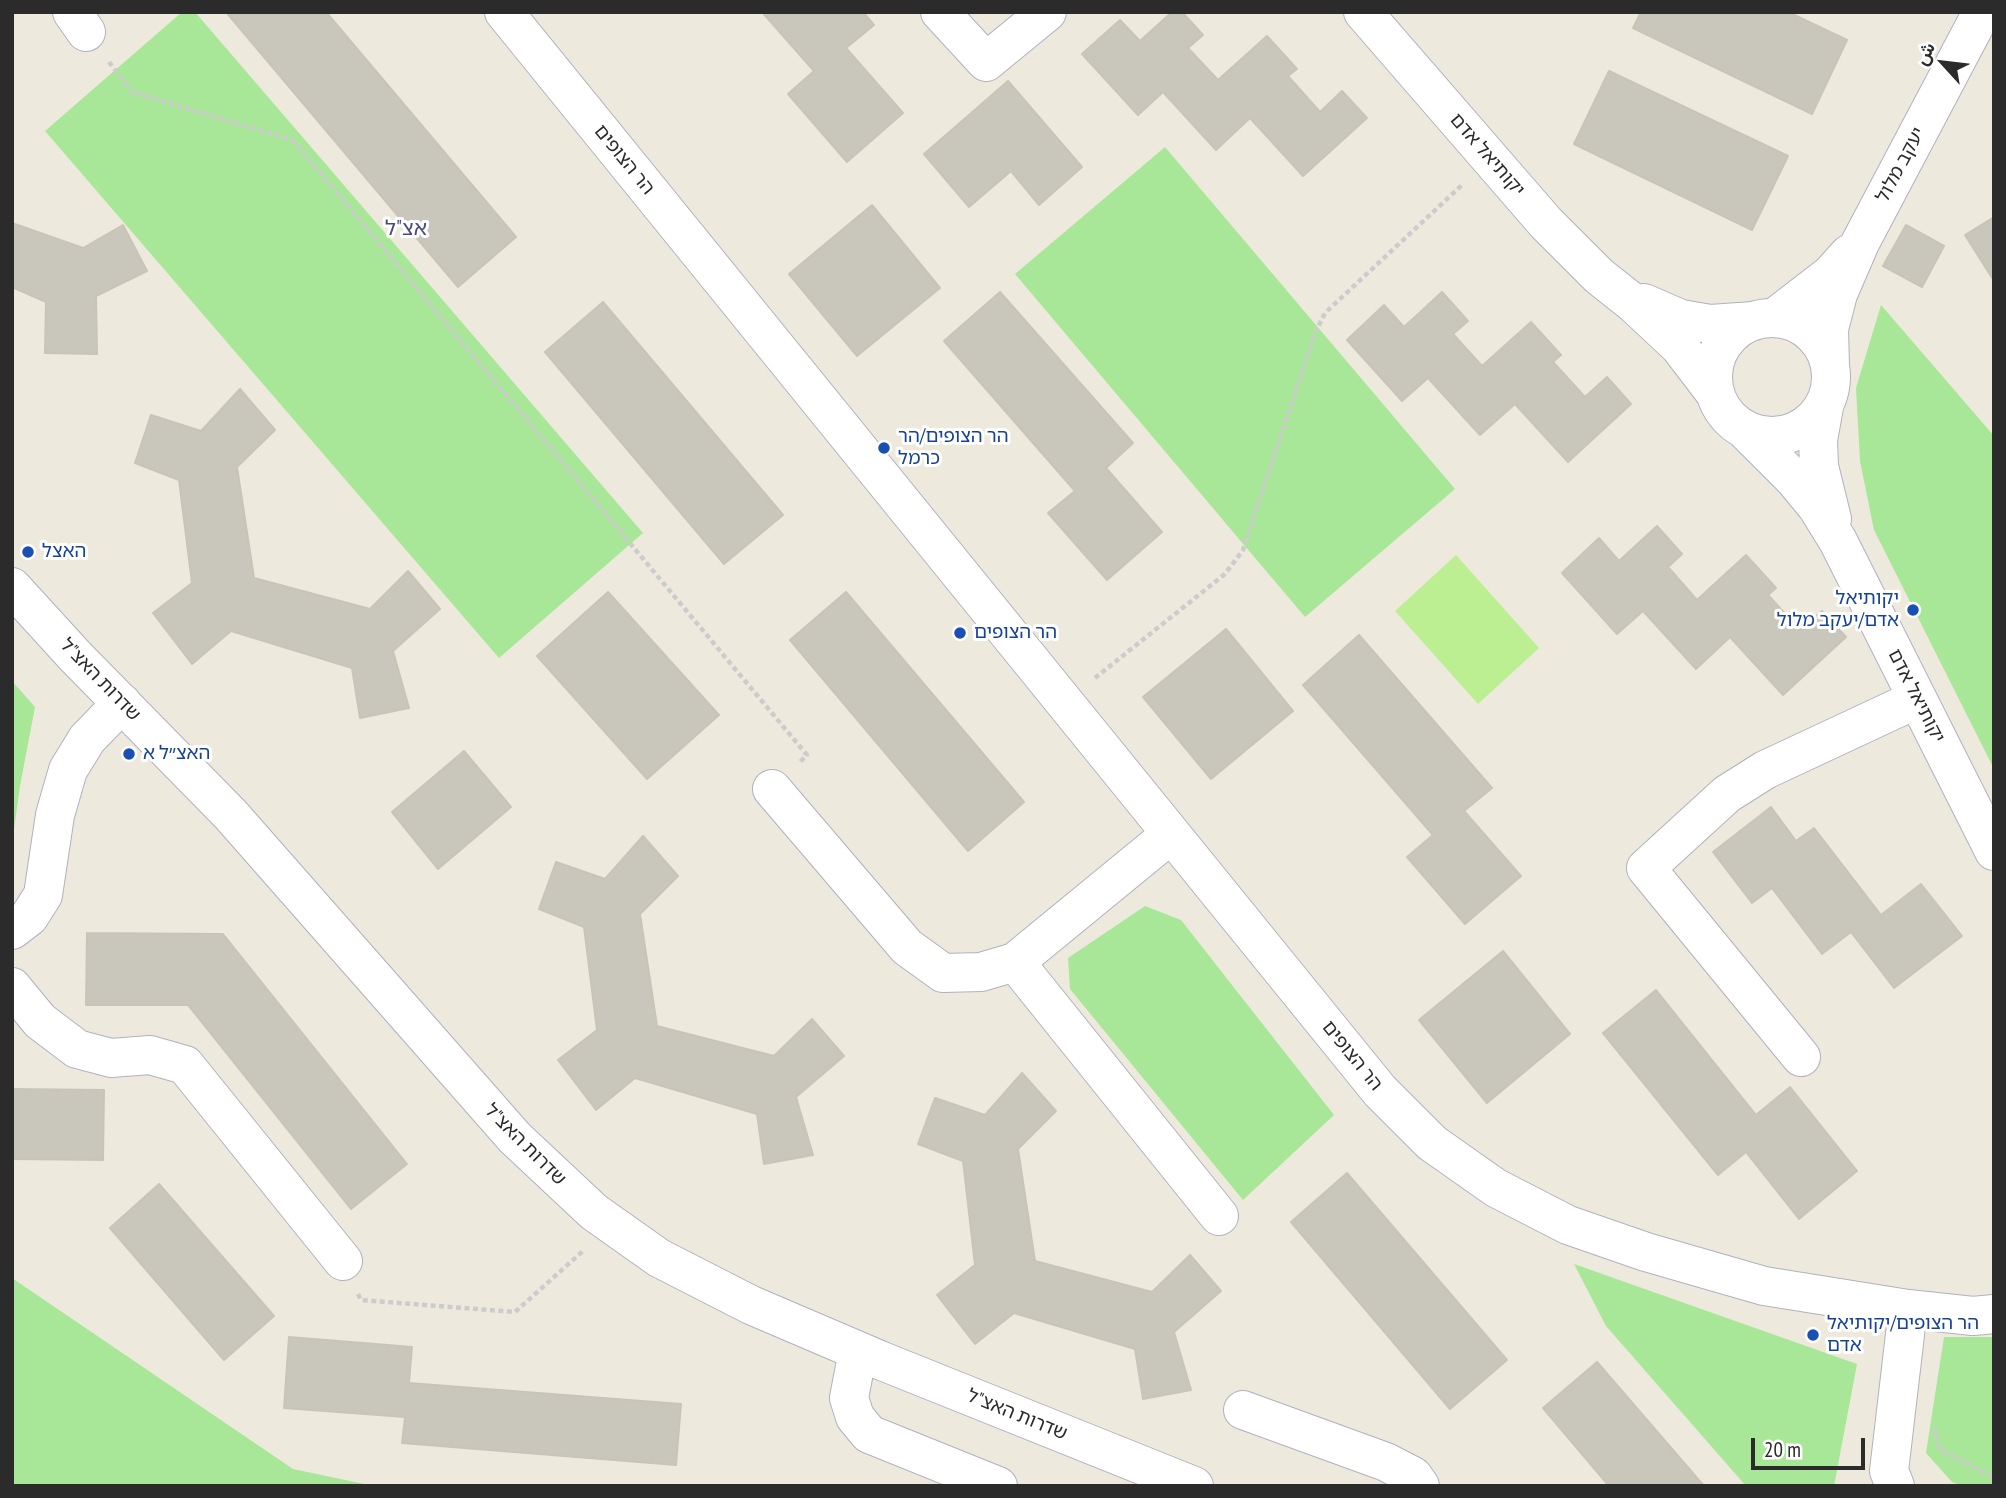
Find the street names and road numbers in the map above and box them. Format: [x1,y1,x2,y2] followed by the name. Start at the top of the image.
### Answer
[1445,109,1529,201] street label: יקותיאל אדם
[589,121,659,199] street label: הר הצופים
[1872,124,1930,206] street label: יעקב מלול
[55,634,145,726] street label: שדרות האצ"ל
[1883,645,1949,747] street label: יקותיאל אדם
[1317,1017,1387,1095] street label: הר הצופים
[479,1099,571,1191] street label: שדרות האצ"ל
[964,1385,1070,1445] street label: שדרות האצ"ל

